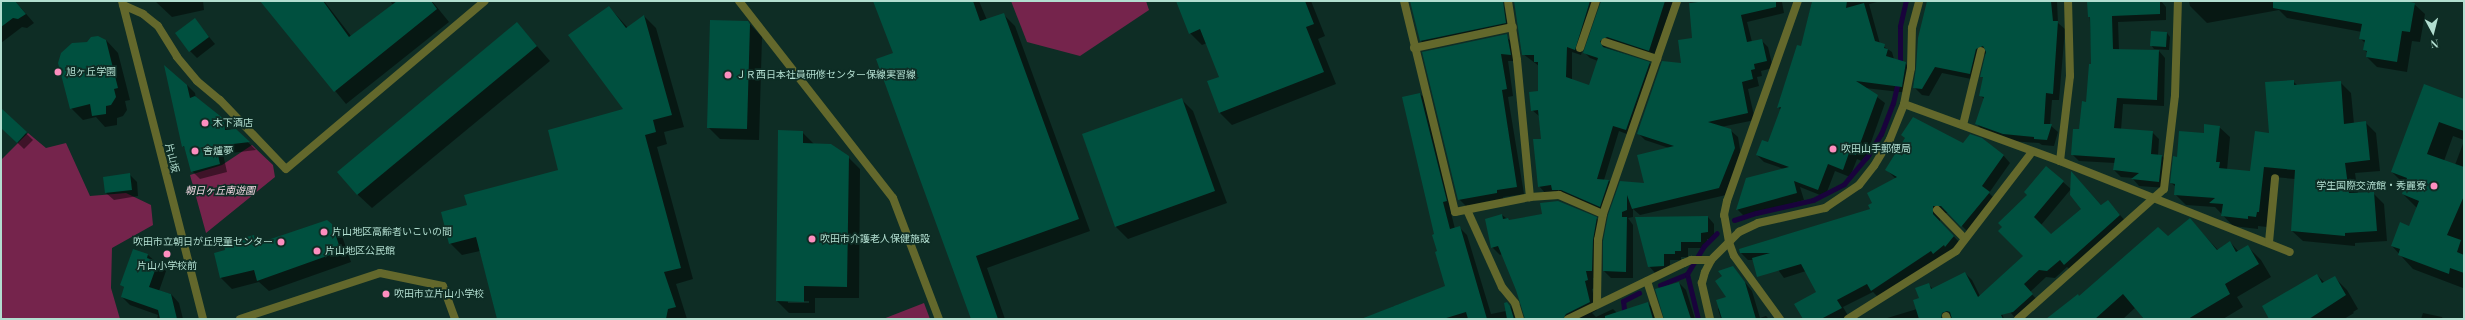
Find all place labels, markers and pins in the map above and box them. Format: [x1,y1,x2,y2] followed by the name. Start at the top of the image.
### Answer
[66,66,116,78] place label: 旭ヶ丘学園
[53,67,63,77] marker: 旭ヶ丘学園
[736,69,916,81] place label: ＪＲ西日本社員研修センター保線実習線
[723,70,733,80] marker: ＪＲ西日本社員研修センター保線実習線
[213,117,253,129] place label: 木下酒店
[200,118,210,128] marker: 木下酒店
[1841,143,1911,155] place label: 吹田山手郵便局
[1828,144,1838,154] marker: 吹田山手郵便局
[203,145,233,157] place label: 舎爐夢
[190,146,200,156] marker: 舎爐夢
[2316,180,2426,192] place label: 学生国際交流館・秀麗寮
[2429,181,2439,191] marker: 学生国際交流館・秀麗寮
[332,226,452,238] place label: 片山地区高齢者いこいの間
[319,227,329,237] marker: 片山地区高齢者いこいの間
[820,233,930,245] place label: 吹田市介護老人保健施設
[807,234,817,244] marker: 吹田市介護老人保健施設
[133,236,273,248] place label: 吹田市立朝日が丘児童センター
[276,237,286,247] marker: 吹田市立朝日が丘児童センター
[325,245,395,257] place label: 片山地区公民館
[312,246,322,256] marker: 片山地区公民館
[162,249,172,259] marker: 片山小学校前
[137,260,197,272] place label: 片山小学校前
[394,288,484,300] place label: 吹田市立片山小学校
[381,289,391,299] marker: 吹田市立片山小学校

